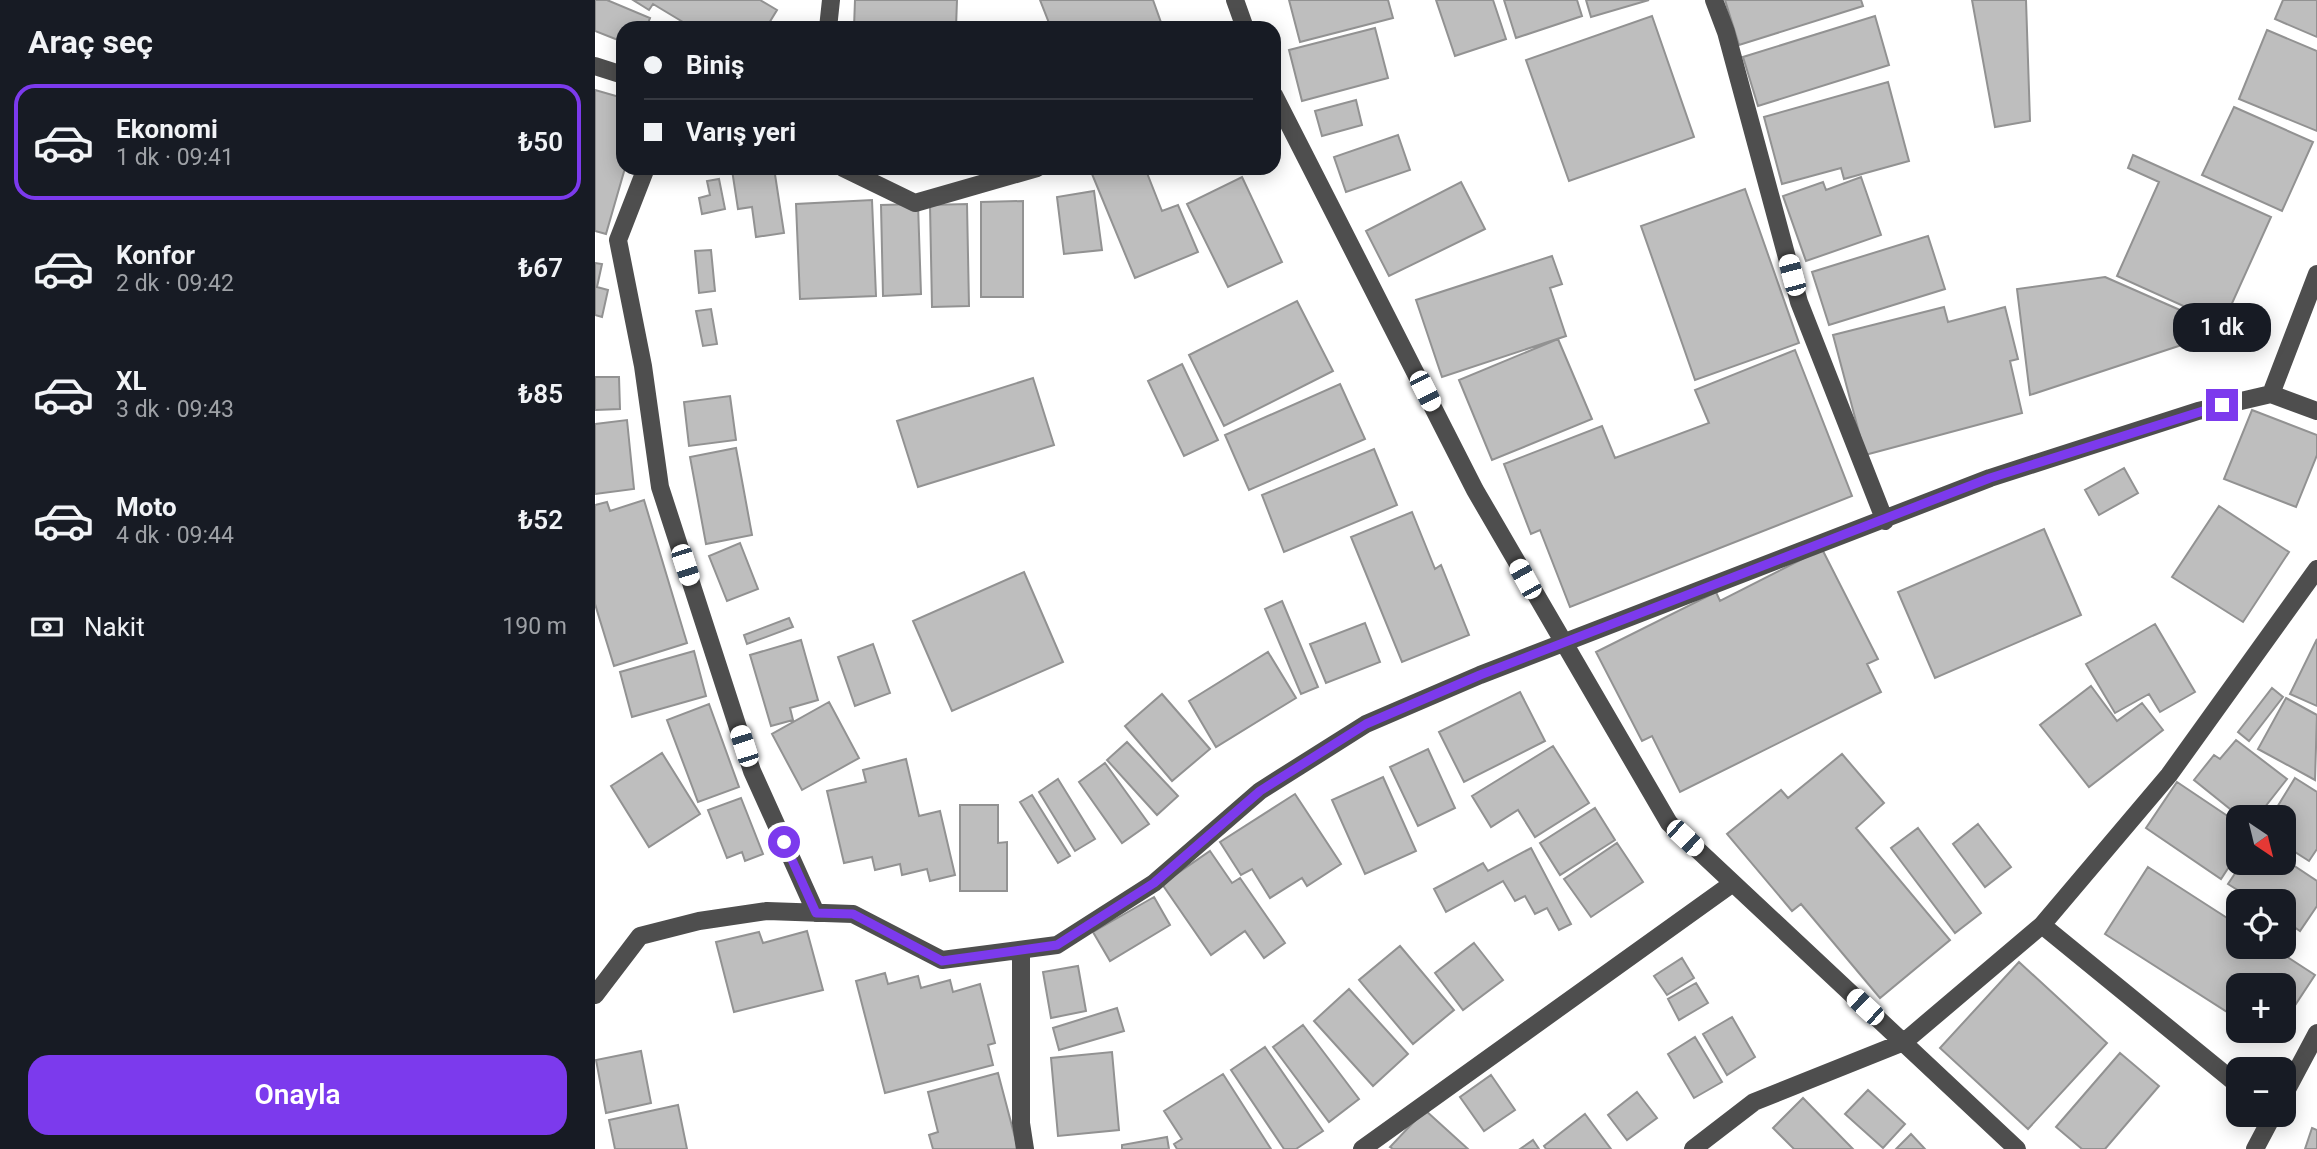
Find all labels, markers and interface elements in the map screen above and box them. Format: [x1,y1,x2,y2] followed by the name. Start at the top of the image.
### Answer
[28,23,153,61] text: Araç seç
[686,50,744,80] text: Biniş
[32,111,95,174] icon: car
[116,114,218,144] text: Ekonomi
[686,117,796,147] text: Varış yeri
[518,127,563,157] text: ₺50
[116,144,234,171] text: 1 dk · 09:41
[32,237,95,300] icon: car
[116,240,195,270] text: Konfor
[1777,252,1808,298] car
[518,253,563,283] text: ₺67
[116,270,234,297] text: 2 dk · 09:42
[2173,304,2271,352] callout: 1 dk
[2200,314,2244,341] text: 1 dk
[32,363,95,426] icon: car
[116,366,147,396] text: XL
[1407,368,1444,414] car
[518,379,563,409] text: ₺85
[2206,389,2238,421] route end
[116,396,234,423] text: 3 dk · 09:43
[32,489,95,552] icon: car
[116,492,177,522] text: Moto
[518,505,563,535] text: ₺52
[116,522,234,549] text: 4 dk · 09:44
[669,542,702,588] car
[1506,556,1545,602] car
[28,608,66,646] icon: cash
[84,612,145,642] text: Nakit
[502,613,567,640] text: 190 m
[728,723,761,769] car
[2226,805,2296,875] north arrow
[2226,805,2296,1127] map controls
[1663,816,1708,860] car
[768,826,800,858] route start
[2226,889,2296,959] button: locate
[2226,973,2296,1043] button: +
[1843,985,1888,1029] car
[28,1055,567,1135] button: Onayla
[2226,1057,2296,1127] button: −

